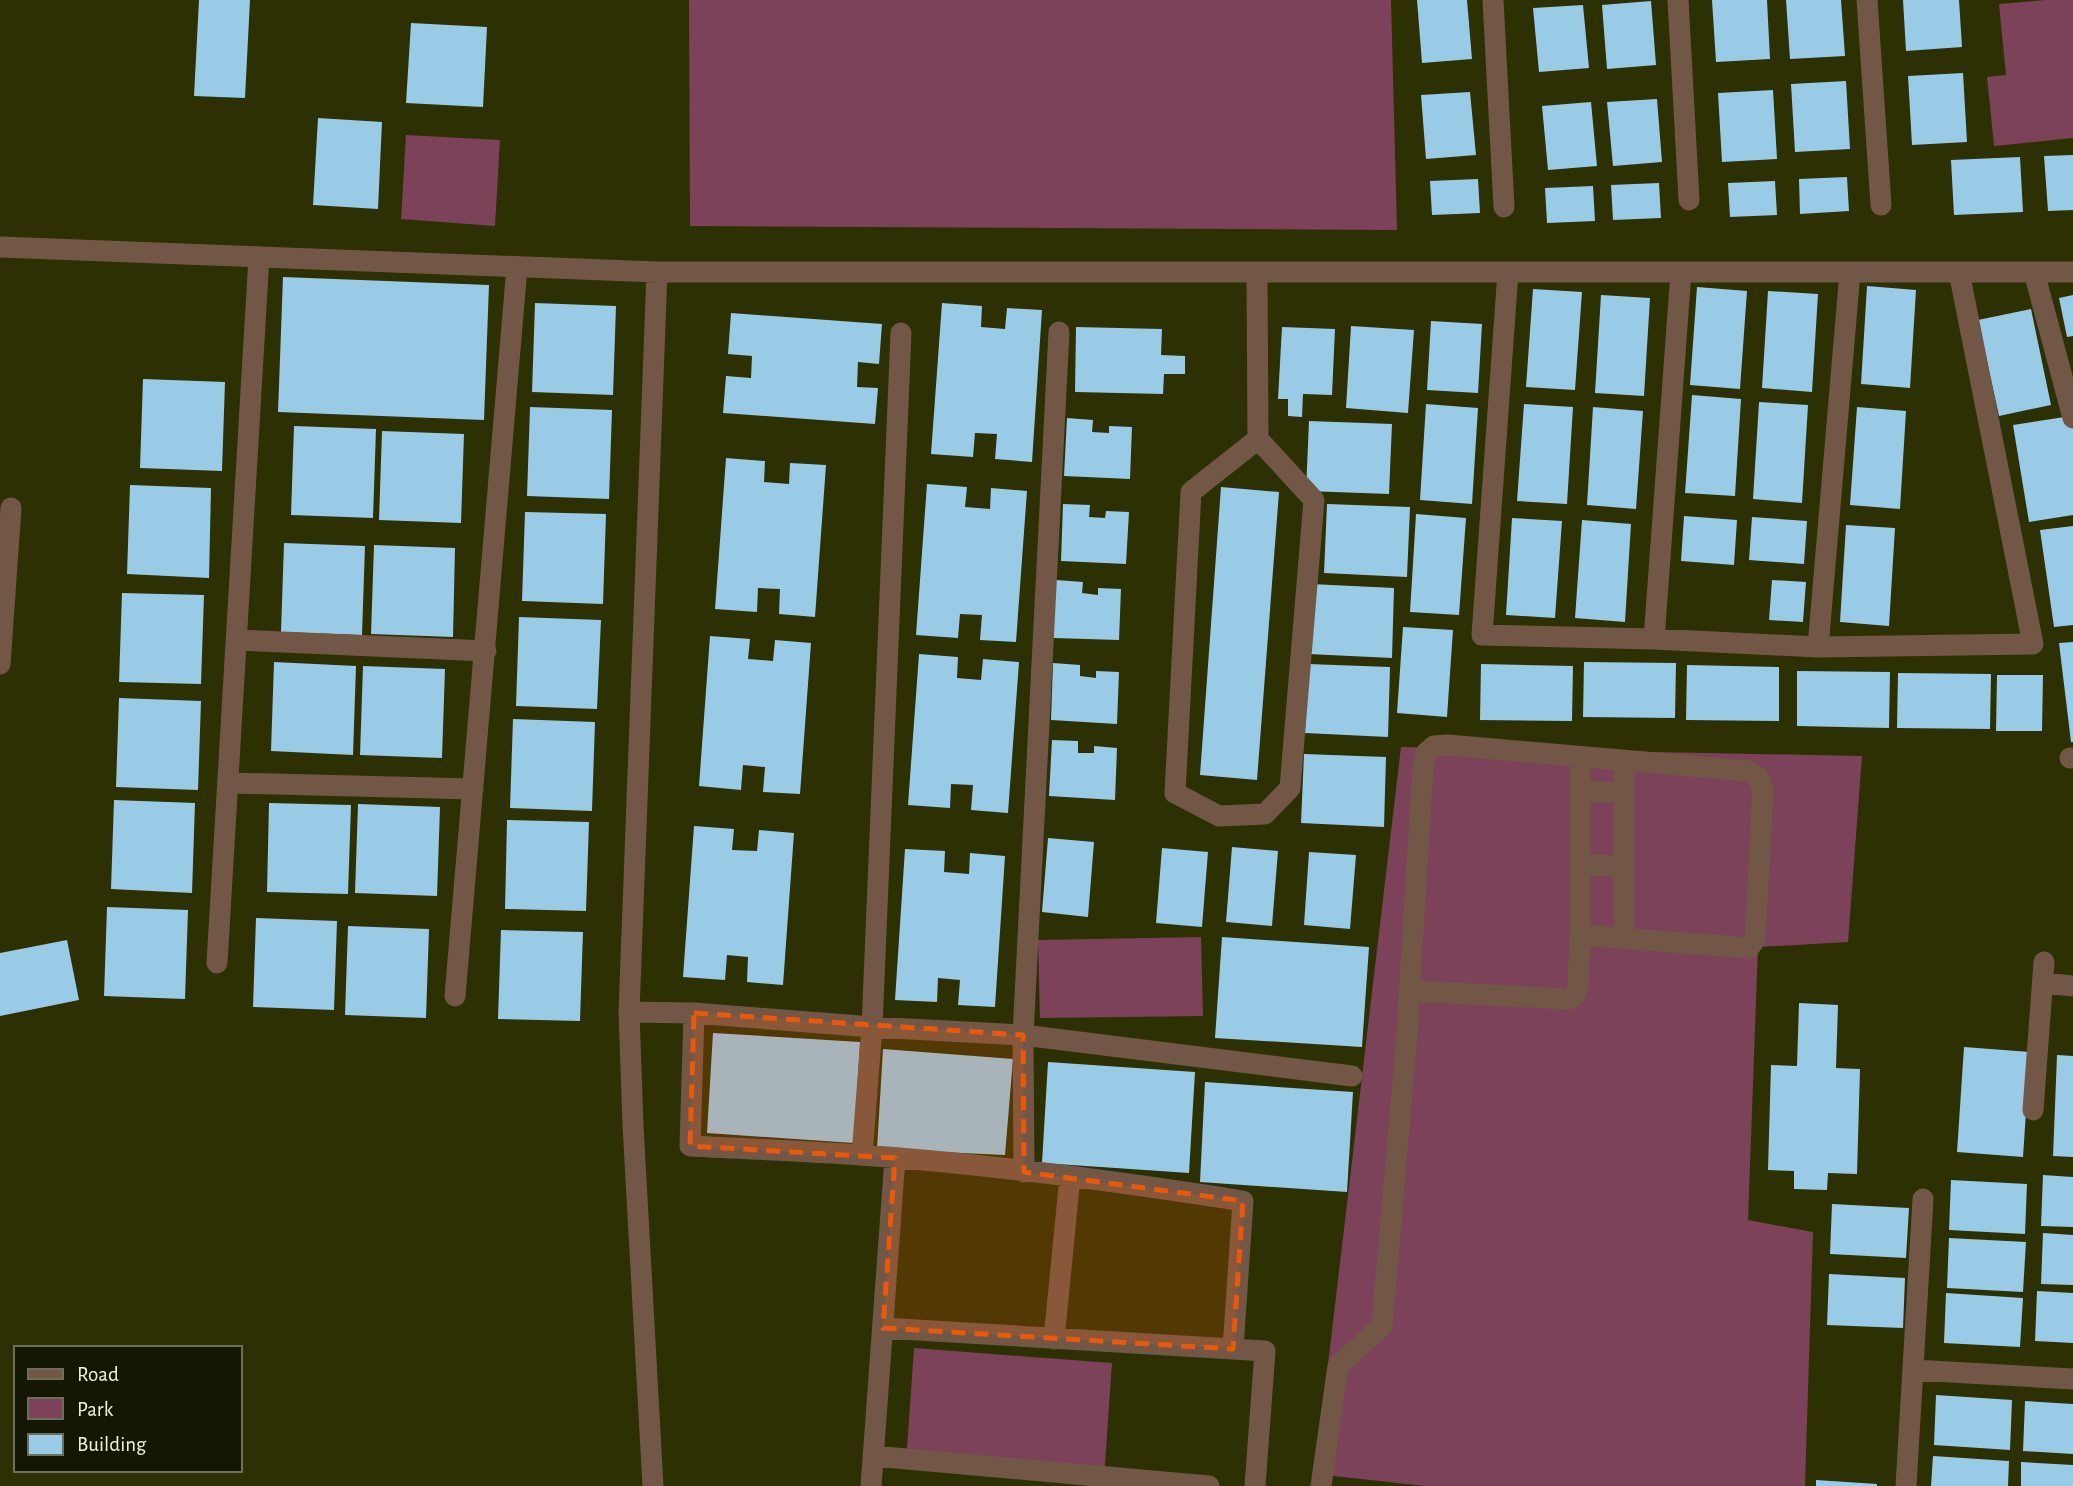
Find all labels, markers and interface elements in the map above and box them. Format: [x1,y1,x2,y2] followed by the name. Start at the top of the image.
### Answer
[14,1346,242,1472] legend
[77,1364,119,1385] text: Road
[77,1399,114,1420] text: Park
[77,1434,147,1455] text: Building

